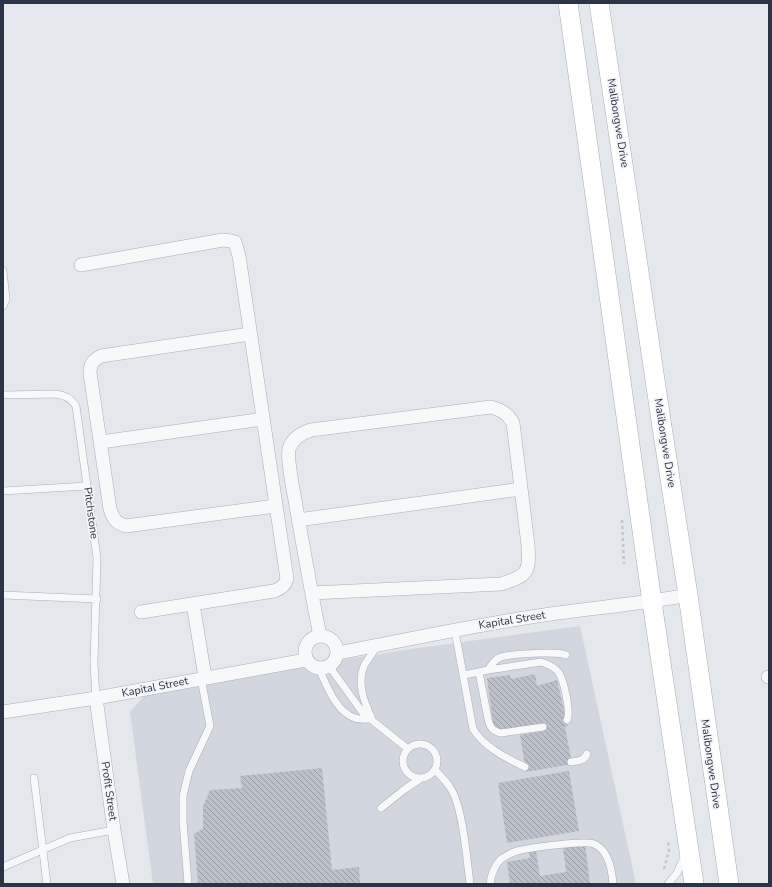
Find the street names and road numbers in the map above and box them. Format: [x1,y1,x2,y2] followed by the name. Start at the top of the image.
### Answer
[604,77,632,169] street label: Malibongwe Drive
[651,397,679,489] street label: Malibongwe Drive
[80,486,102,540] street label: Pitchstone
[478,607,547,633] street label: Kapital Street
[120,673,190,701] street label: Kapital Street
[697,718,725,810] street label: Malibongwe Drive
[97,760,121,822] street label: Profit Street

